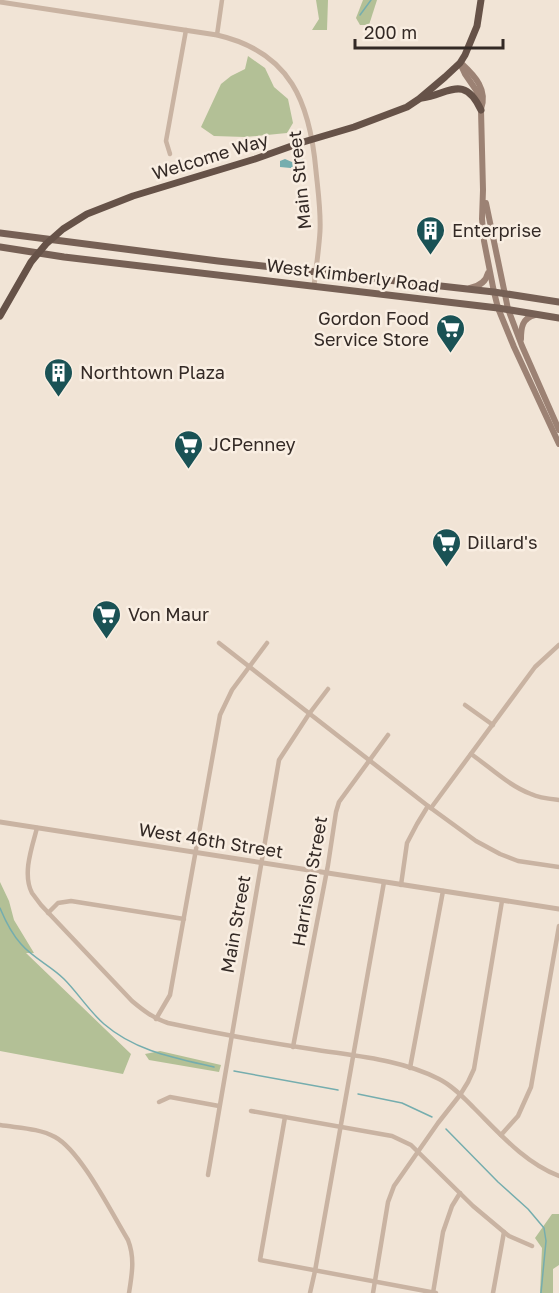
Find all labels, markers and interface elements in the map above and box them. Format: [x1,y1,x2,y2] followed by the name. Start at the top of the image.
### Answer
[355,12,504,50] scale bar
[364,21,417,43] text: 200 m
[149,128,271,184] street label: Welcome Way
[283,129,315,231] street label: Main Street
[415,214,447,256] building icon: Enterprise
[452,219,541,241] place label: Enterprise
[265,253,441,297] street label: West Kimberly Road
[313,307,429,350] place label: Gordon Food Service Store
[434,312,466,354] supermarket icon: Gordon Food Service Store
[43,356,75,398] building icon: Northtown Plaza
[80,361,225,383] place label: Northtown Plaza
[172,428,204,470] supermarket icon: JCPenney
[209,433,296,455] place label: JCPenney
[430,526,462,568] supermarket icon: Dillard's
[467,531,538,553] place label: Dillard's
[91,598,123,640] supermarket icon: Von Maur
[128,603,209,625] place label: Von Maur
[287,814,331,948] street label: Harrison Street
[137,818,285,862] street label: West 46th Street
[216,873,254,975] street label: Main Street

